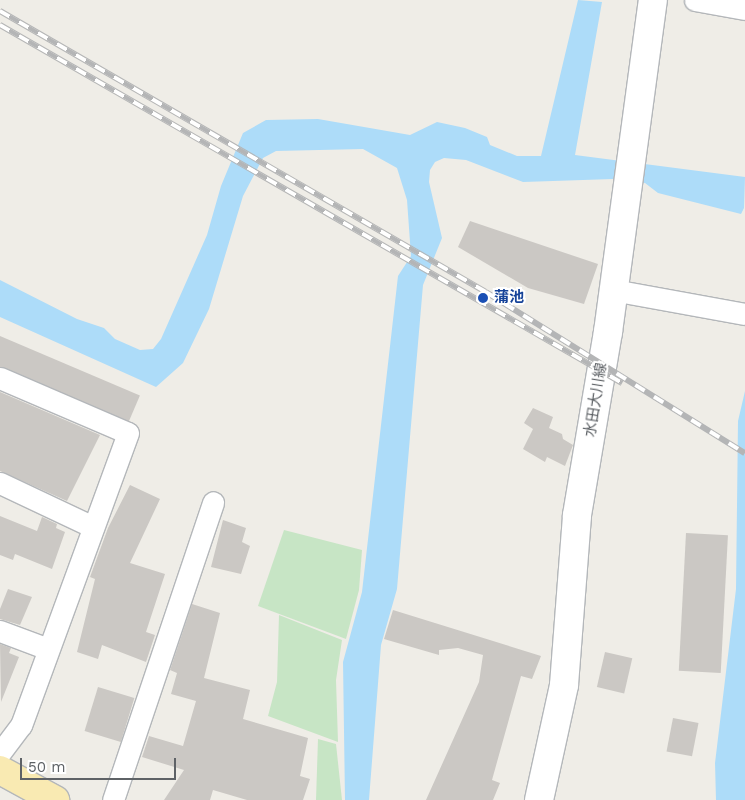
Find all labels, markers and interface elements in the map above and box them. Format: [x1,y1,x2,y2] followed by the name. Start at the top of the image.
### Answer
[494,289,524,307] place label: 蒲池
[476,291,490,305] marker: 蒲池
[581,362,611,438] street label: 水田大川線
[22,748,179,780] scale bar
[28,758,65,776] text: 50 m

